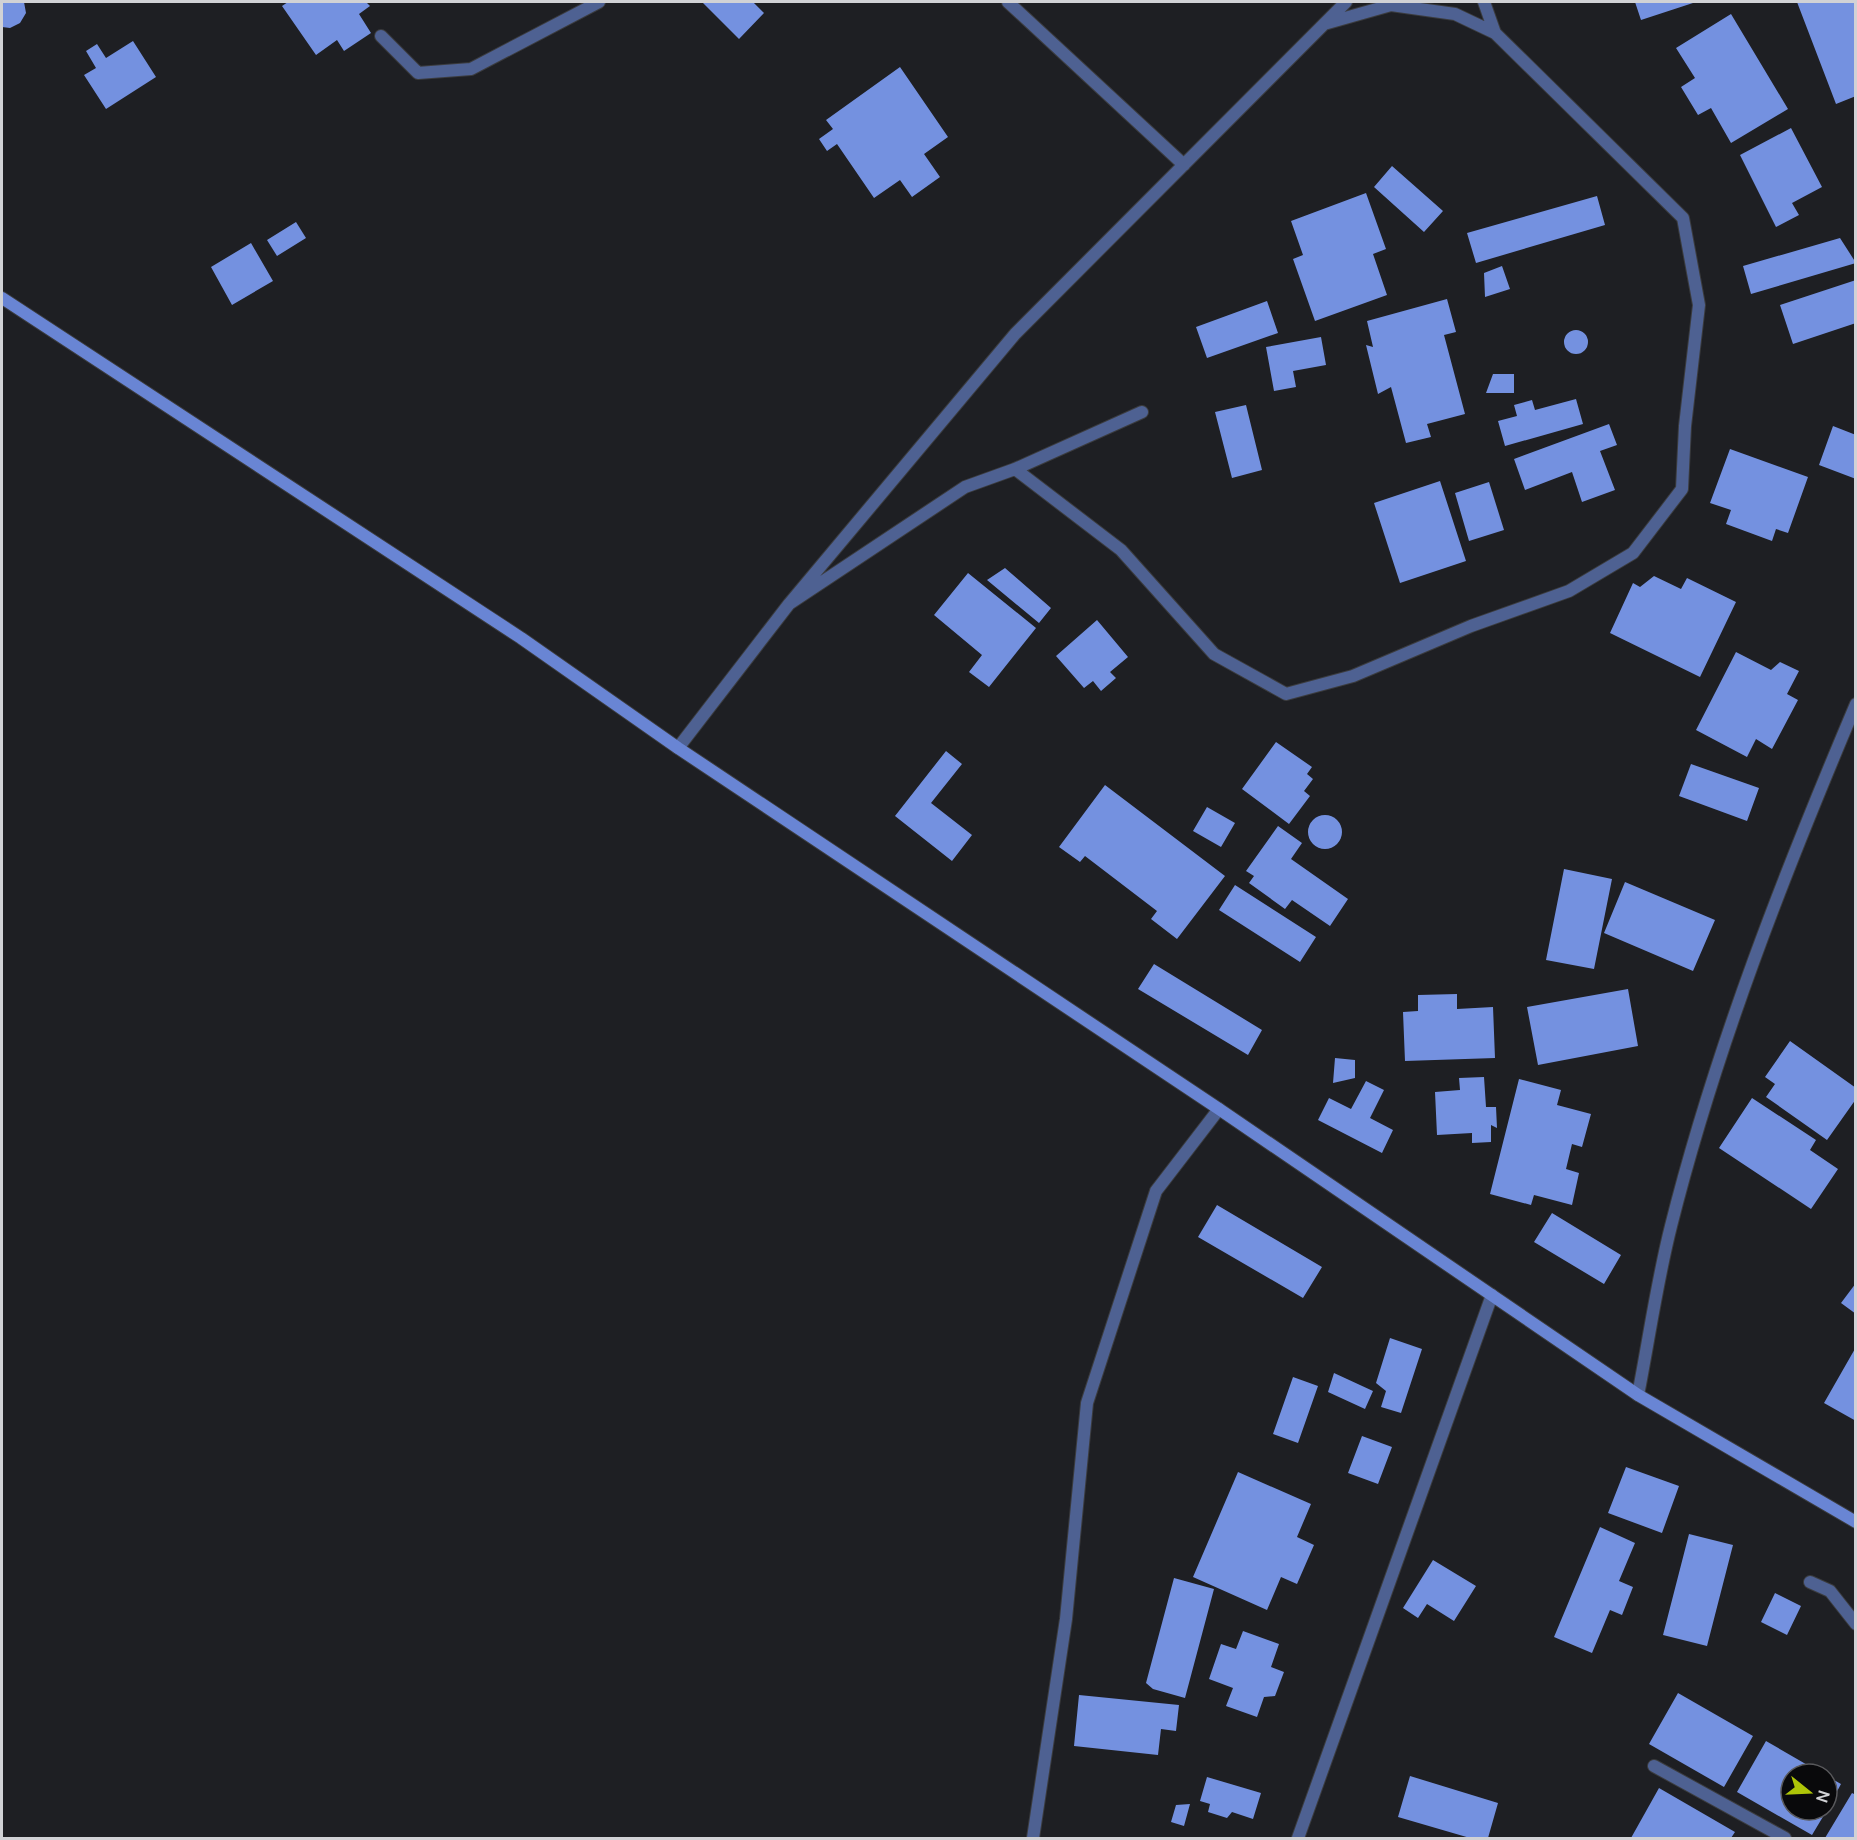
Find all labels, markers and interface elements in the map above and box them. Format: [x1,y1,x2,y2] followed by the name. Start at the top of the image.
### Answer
[1779,1762,1839,1822] north arrow
[1811,1788,1836,1806] text: N

